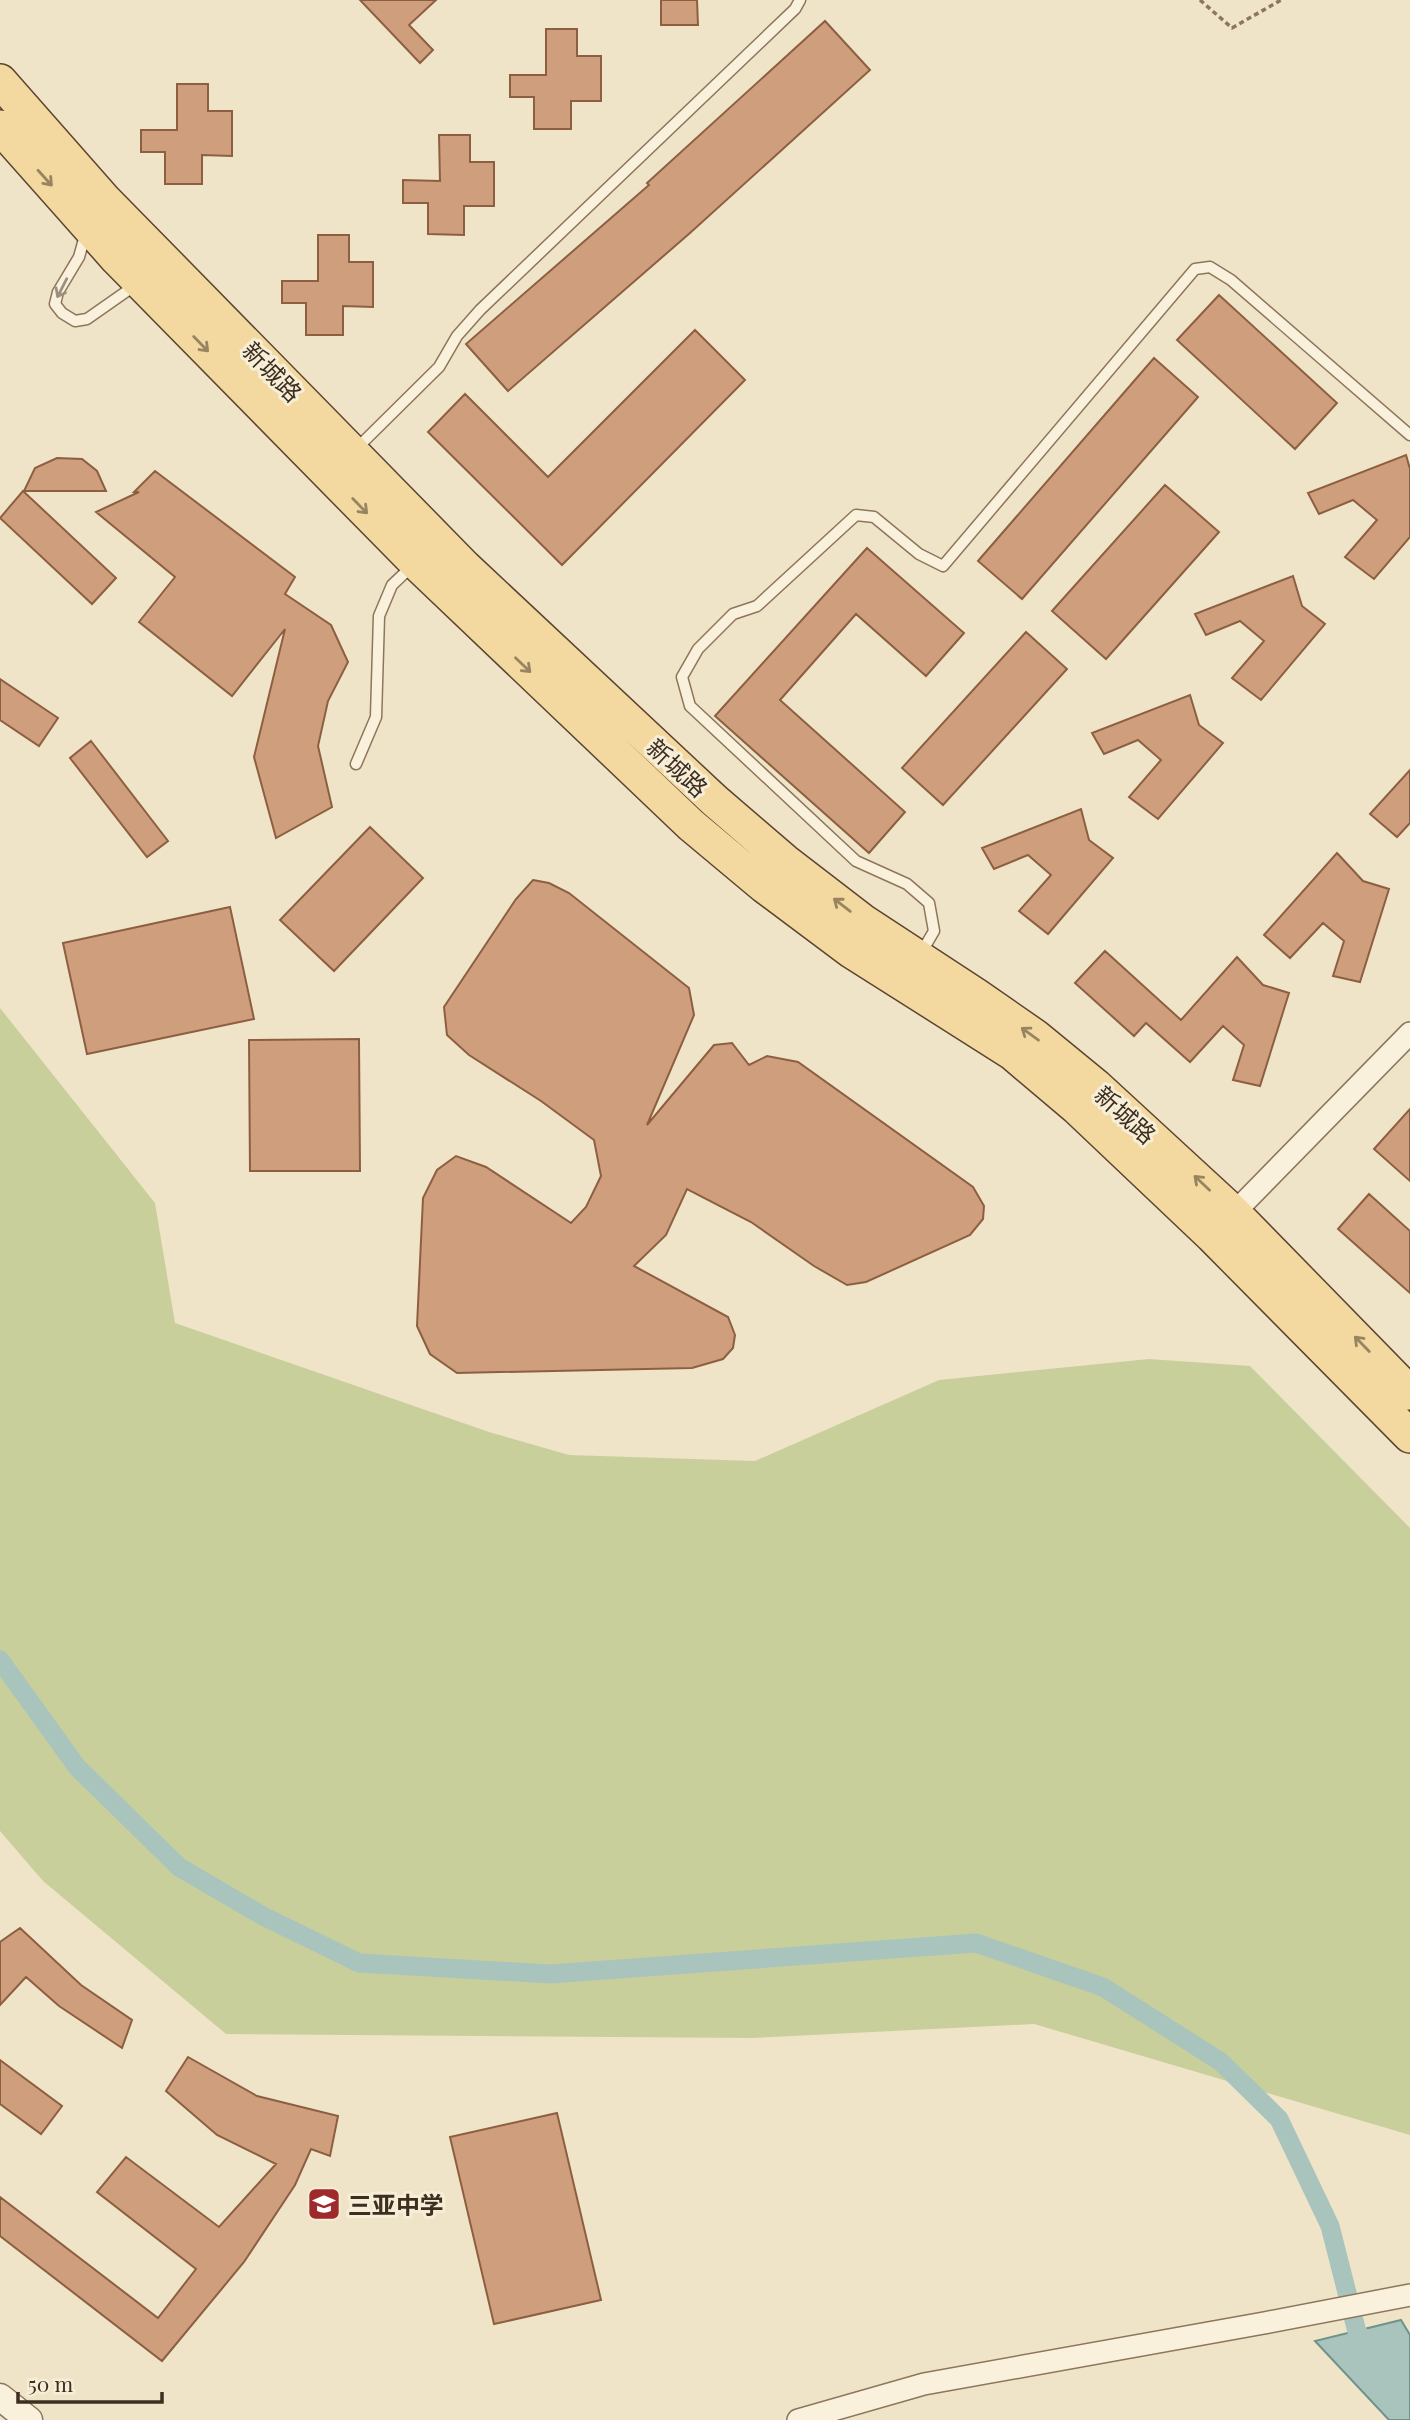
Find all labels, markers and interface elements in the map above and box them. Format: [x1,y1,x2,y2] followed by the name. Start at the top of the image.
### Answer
[37,169,54,186] one-way arrow
[54,277,68,298] one-way arrow
[236,334,310,408] street label: 新城路
[192,335,209,352] one-way arrow
[352,498,369,515] one-way arrow
[514,657,531,674] one-way arrow
[641,731,715,803] street label: 新城路
[834,898,852,913] one-way arrow
[1021,1026,1040,1041] one-way arrow
[1089,1078,1163,1150] street label: 新城路
[1193,1175,1211,1191] one-way arrow
[1354,1336,1371,1353] one-way arrow
[305,2185,343,2223] school or university icon: 三亚中学
[348,2188,444,2220] place label: 三亚中学
[18,2360,161,2404] scale bar
[28,2369,74,2397] text: 50 m

